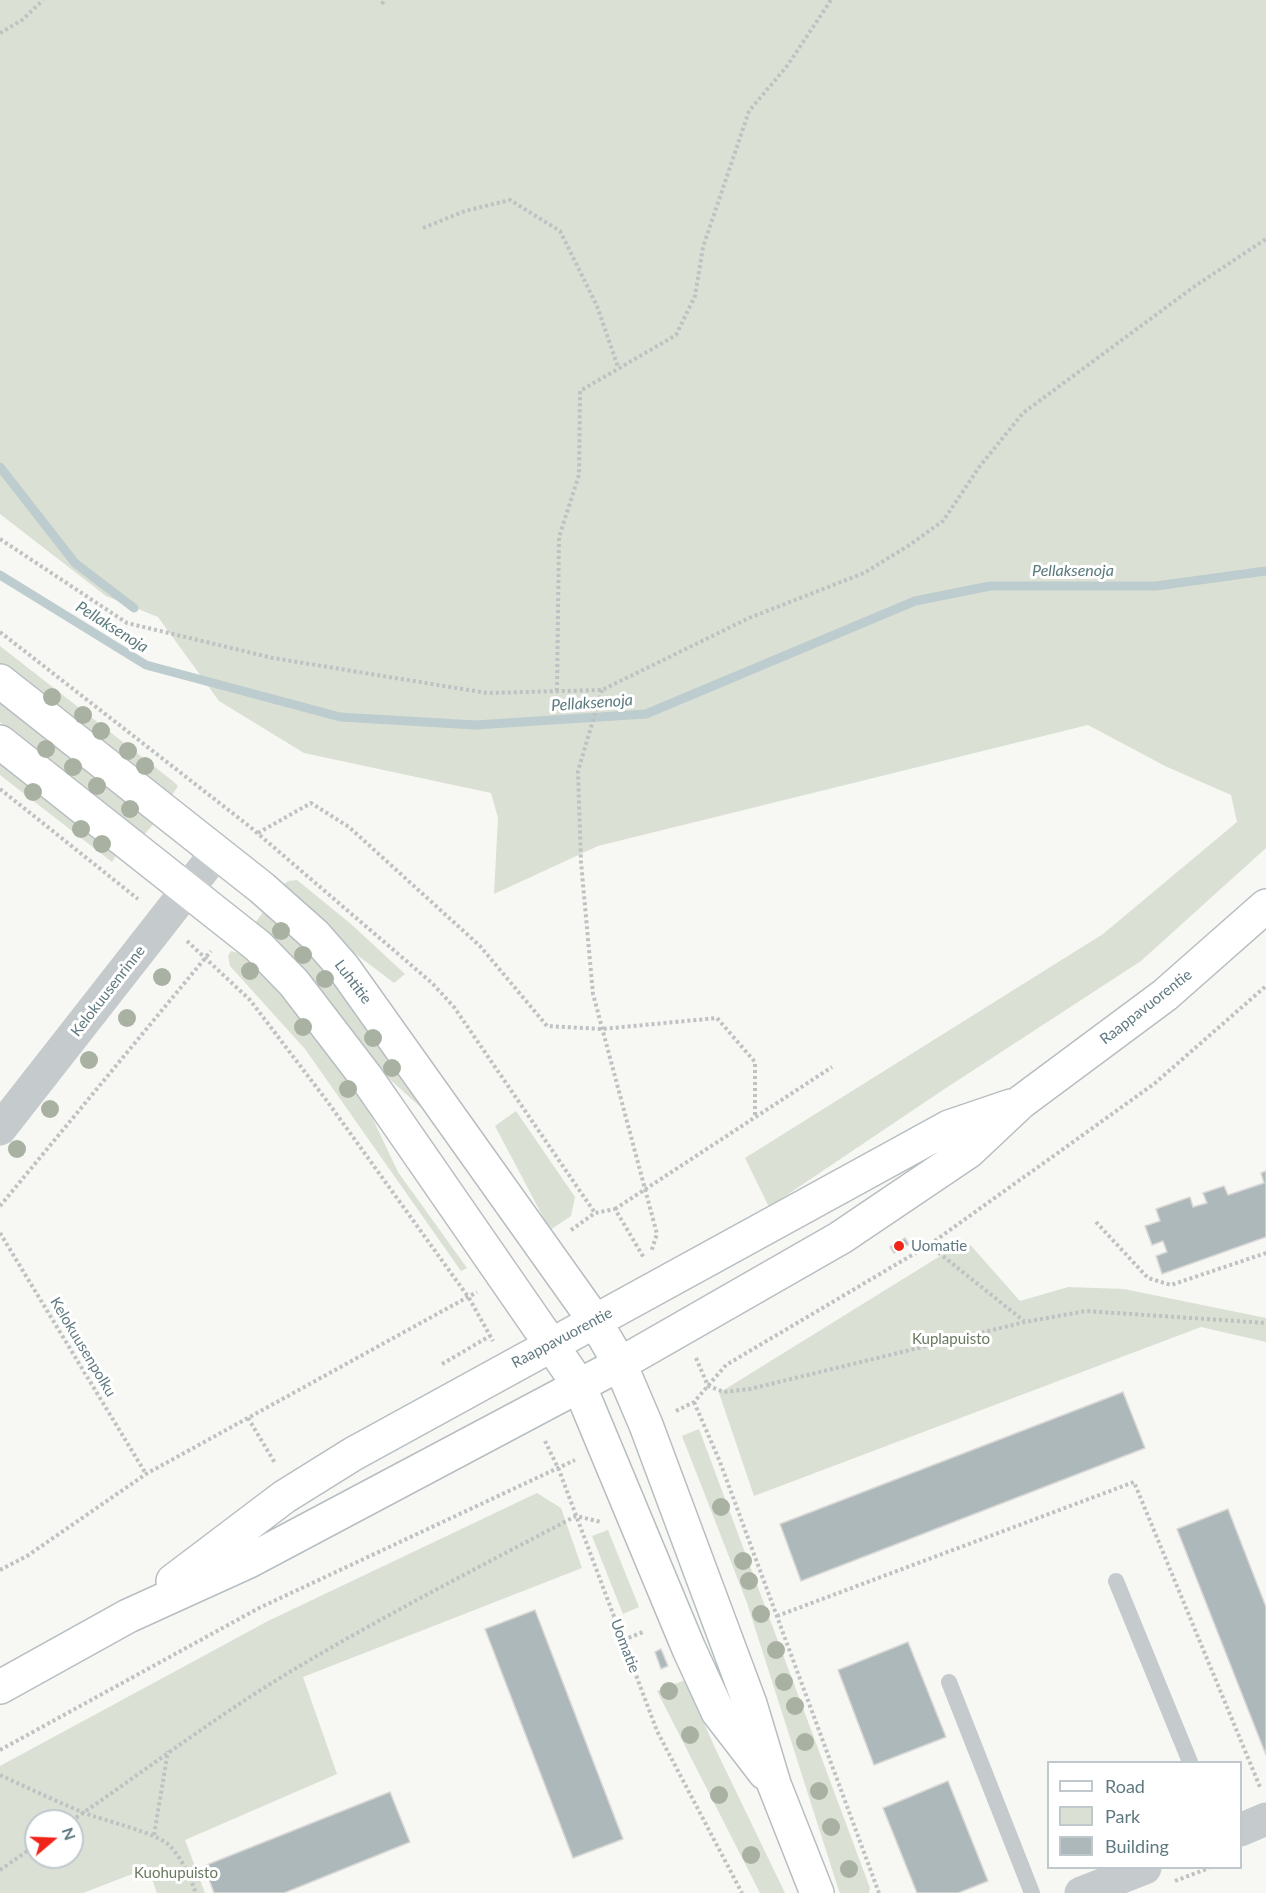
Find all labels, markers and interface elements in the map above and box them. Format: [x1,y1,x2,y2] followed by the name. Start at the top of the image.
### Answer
[1032,561,1114,581] water label: Pellaksenoja
[72,597,152,657] water label: Pellaksenoja
[550,691,634,715] water label: Pellaksenoja
[67,942,149,1040] street label: Kelokuusenrinne
[331,956,375,1008] street label: Luhtitie
[1097,966,1195,1048] street label: Raappavuorentie
[911,1237,967,1255] place label: Uomatie
[892,1239,906,1253] marker: Uomatie
[46,1294,120,1400] street label: Kelokuusenpolku
[509,1304,615,1372] street label: Raappavuorentie
[912,1330,990,1348] park label: Kuplapuisto
[607,1617,643,1675] street label: Uomatie
[1047,1761,1242,1869] legend
[1105,1775,1145,1797] text: Road
[1105,1805,1140,1827] text: Park
[24,1809,84,1869] north arrow
[59,1825,81,1843] text: N
[1105,1835,1169,1857] text: Building
[134,1864,218,1882] park label: Kuohupuisto

